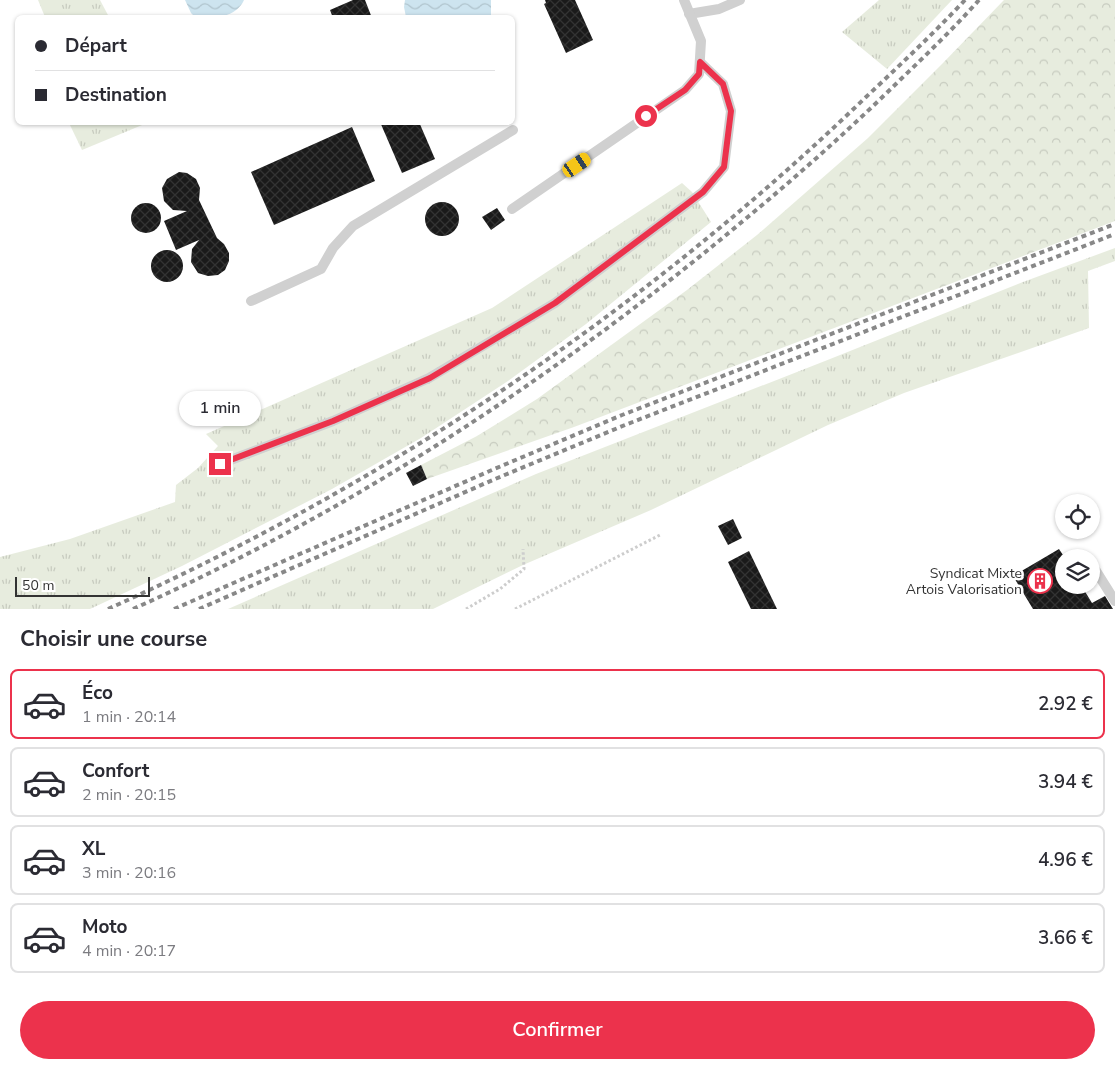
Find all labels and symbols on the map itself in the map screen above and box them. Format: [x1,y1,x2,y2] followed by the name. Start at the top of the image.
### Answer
[635,105,657,127] route start
[560,150,593,180] car
[179,392,261,426] callout: 1 min
[209,453,231,475] route end
[906,564,1022,599] place label: Syndicat Mixte Artois Valorisation
[1027,568,1053,594] building icon: Syndicat Mixte Artois Valorisation
[15,574,150,597] scale bar

